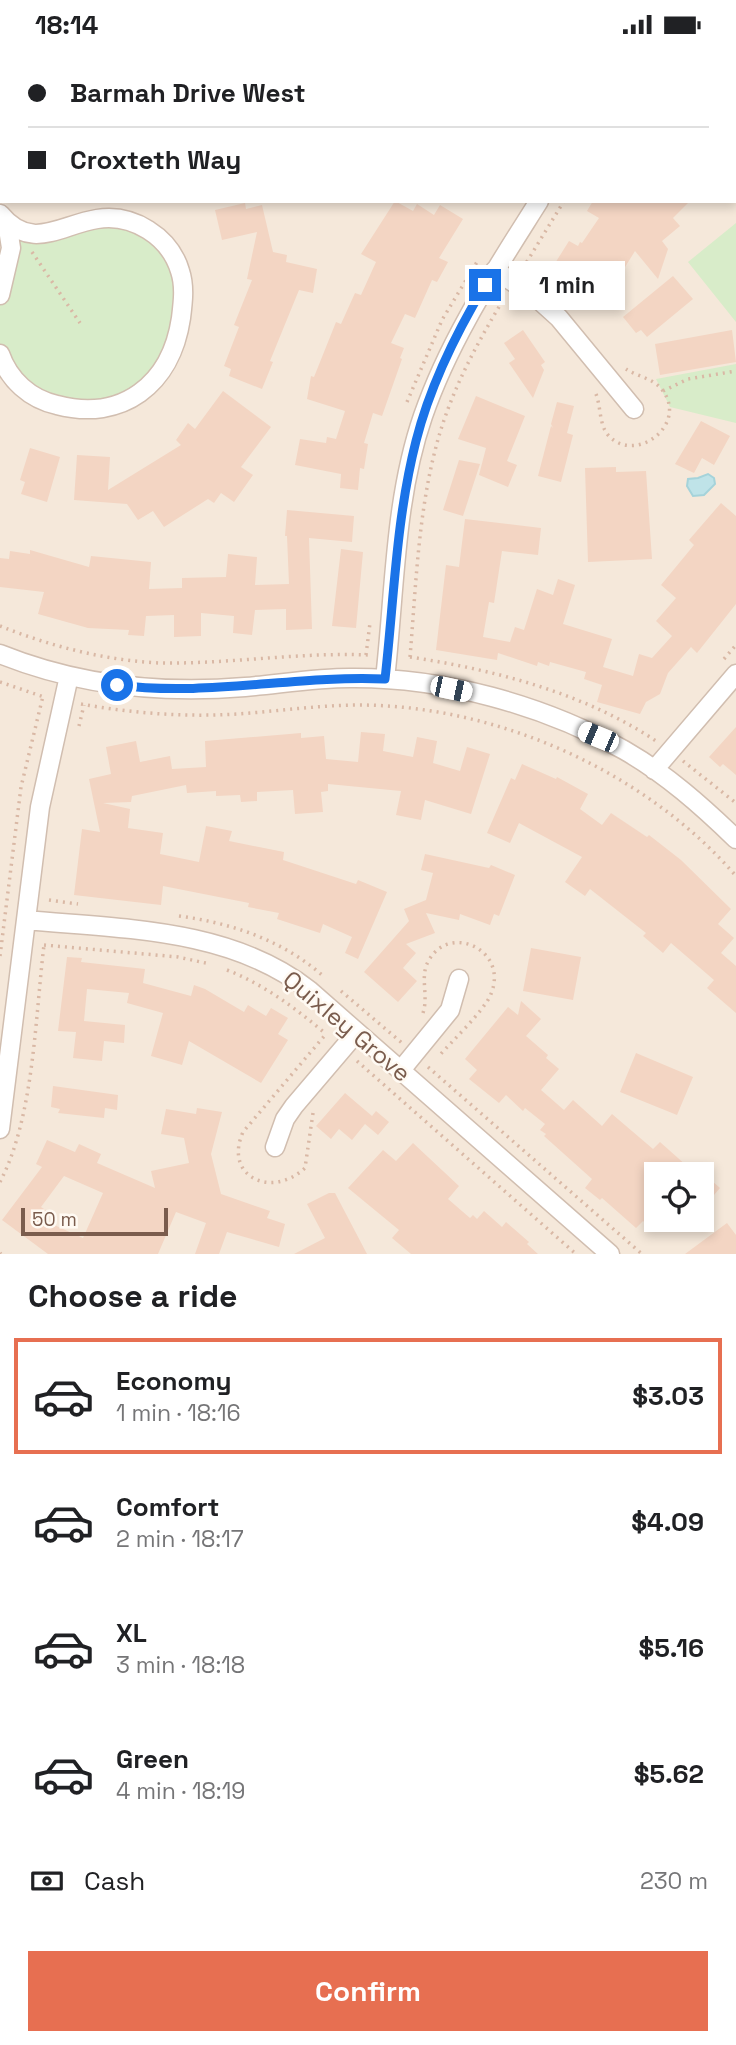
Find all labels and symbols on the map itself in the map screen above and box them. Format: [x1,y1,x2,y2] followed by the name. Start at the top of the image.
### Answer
[510,261,625,309] callout: 1 min
[469,269,501,301] route end
[101,669,133,701] route start
[429,674,474,704] car
[575,719,622,755] car
[277,964,417,1088] street label: Quixley Grove
[21,1205,168,1237] scale bar

